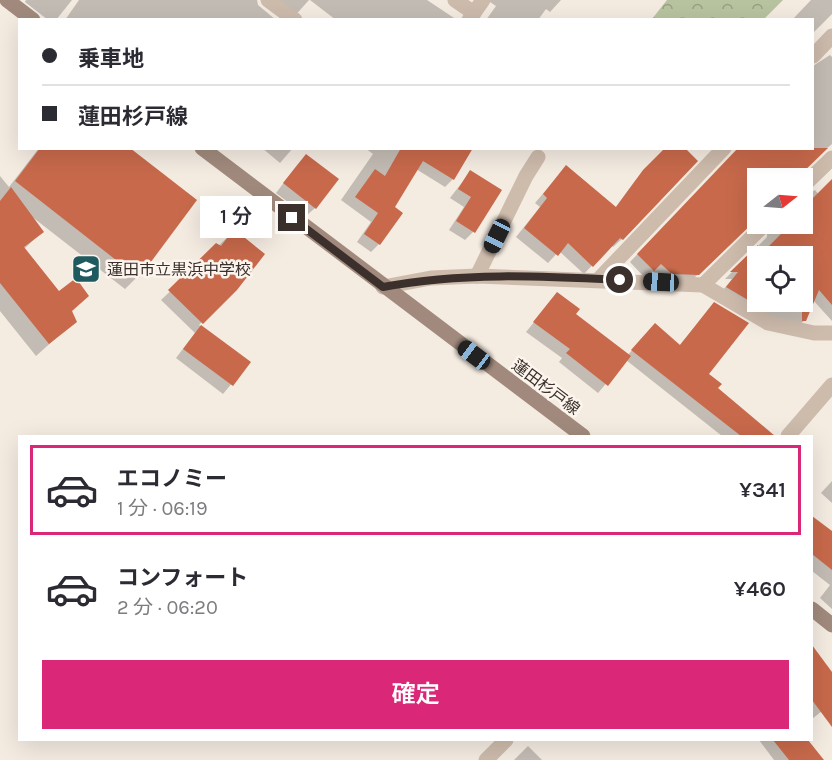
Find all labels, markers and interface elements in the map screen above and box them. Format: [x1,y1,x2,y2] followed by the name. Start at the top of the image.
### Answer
[78,46,144,72] text: 乗車地
[78,104,188,130] text: 蓮田杉戸線
[747,168,813,234] north arrow
[747,168,813,312] map controls
[199,197,271,239] callout: 1 分
[278,204,305,231] route end
[220,205,252,228] text: 1 分
[481,216,513,256] car
[747,246,813,312] button: locate
[70,253,102,285] school or university icon: 蓮田市立黒浜中学校
[107,260,251,279] place label: 蓮田市立黒浜中学校
[606,266,633,293] route start
[643,272,679,292] car
[454,337,494,373] car
[508,355,584,419] street label: 蓮田杉戸線
[45,463,99,517] icon: car
[117,466,227,492] text: エコノミー
[739,477,786,503] text: ¥341
[117,497,208,520] text: 1 分 · 06:19
[45,562,99,616] icon: car
[117,565,248,591] text: コンフォート
[734,576,786,602] text: ¥460
[117,596,218,619] text: 2 分 · 06:20
[42,660,789,729] button: 確定

